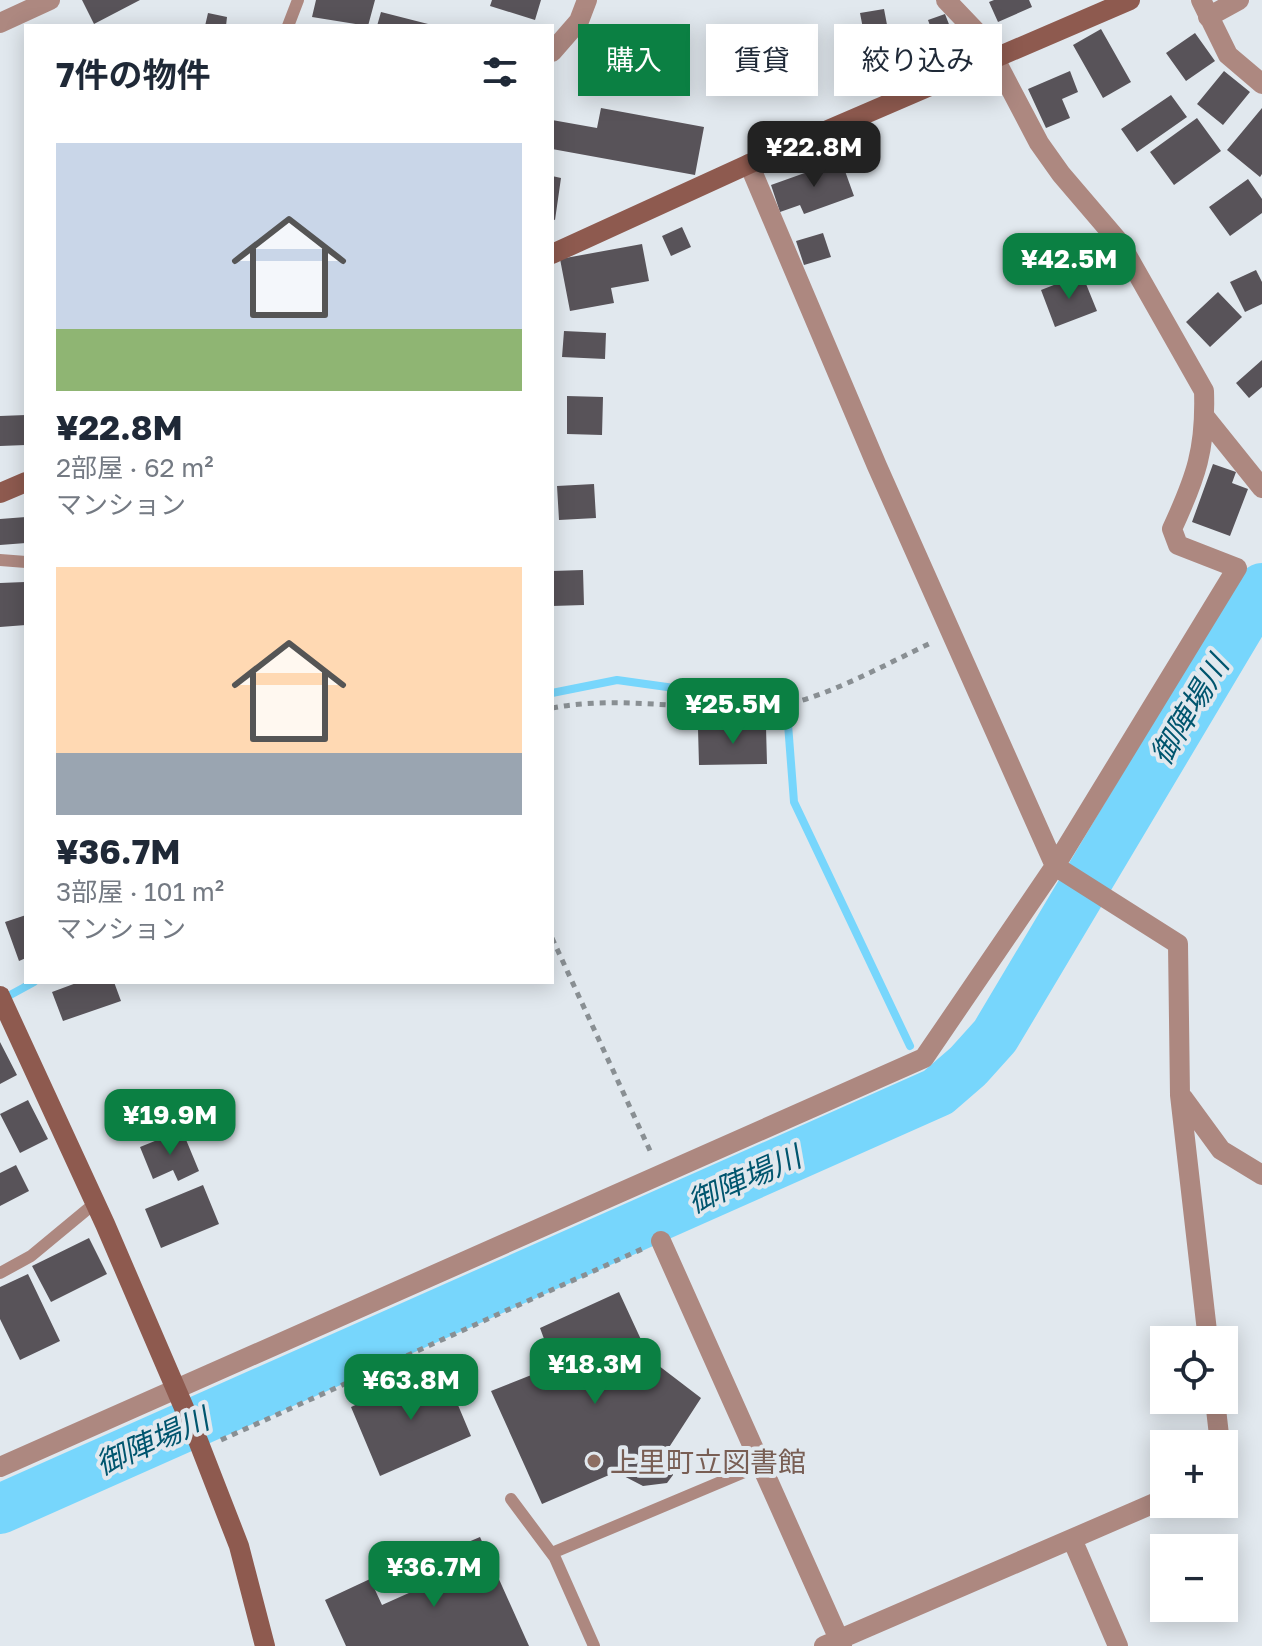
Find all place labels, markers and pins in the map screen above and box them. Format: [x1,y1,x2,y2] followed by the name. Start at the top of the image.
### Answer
[749,121,879,189] pin: ¥22.8M
[1004,233,1134,301] pin: ¥42.5M
[668,678,798,746] pin: ¥25.5M
[105,1089,235,1157] pin: ¥19.9M
[530,1338,660,1406] pin: ¥18.3M
[346,1354,476,1422] pin: ¥63.8M
[610,1445,806,1478] place label: 上里町立図書館
[585,1452,603,1470] marker: 上里町立図書館
[369,1541,499,1609] pin: ¥36.7M

